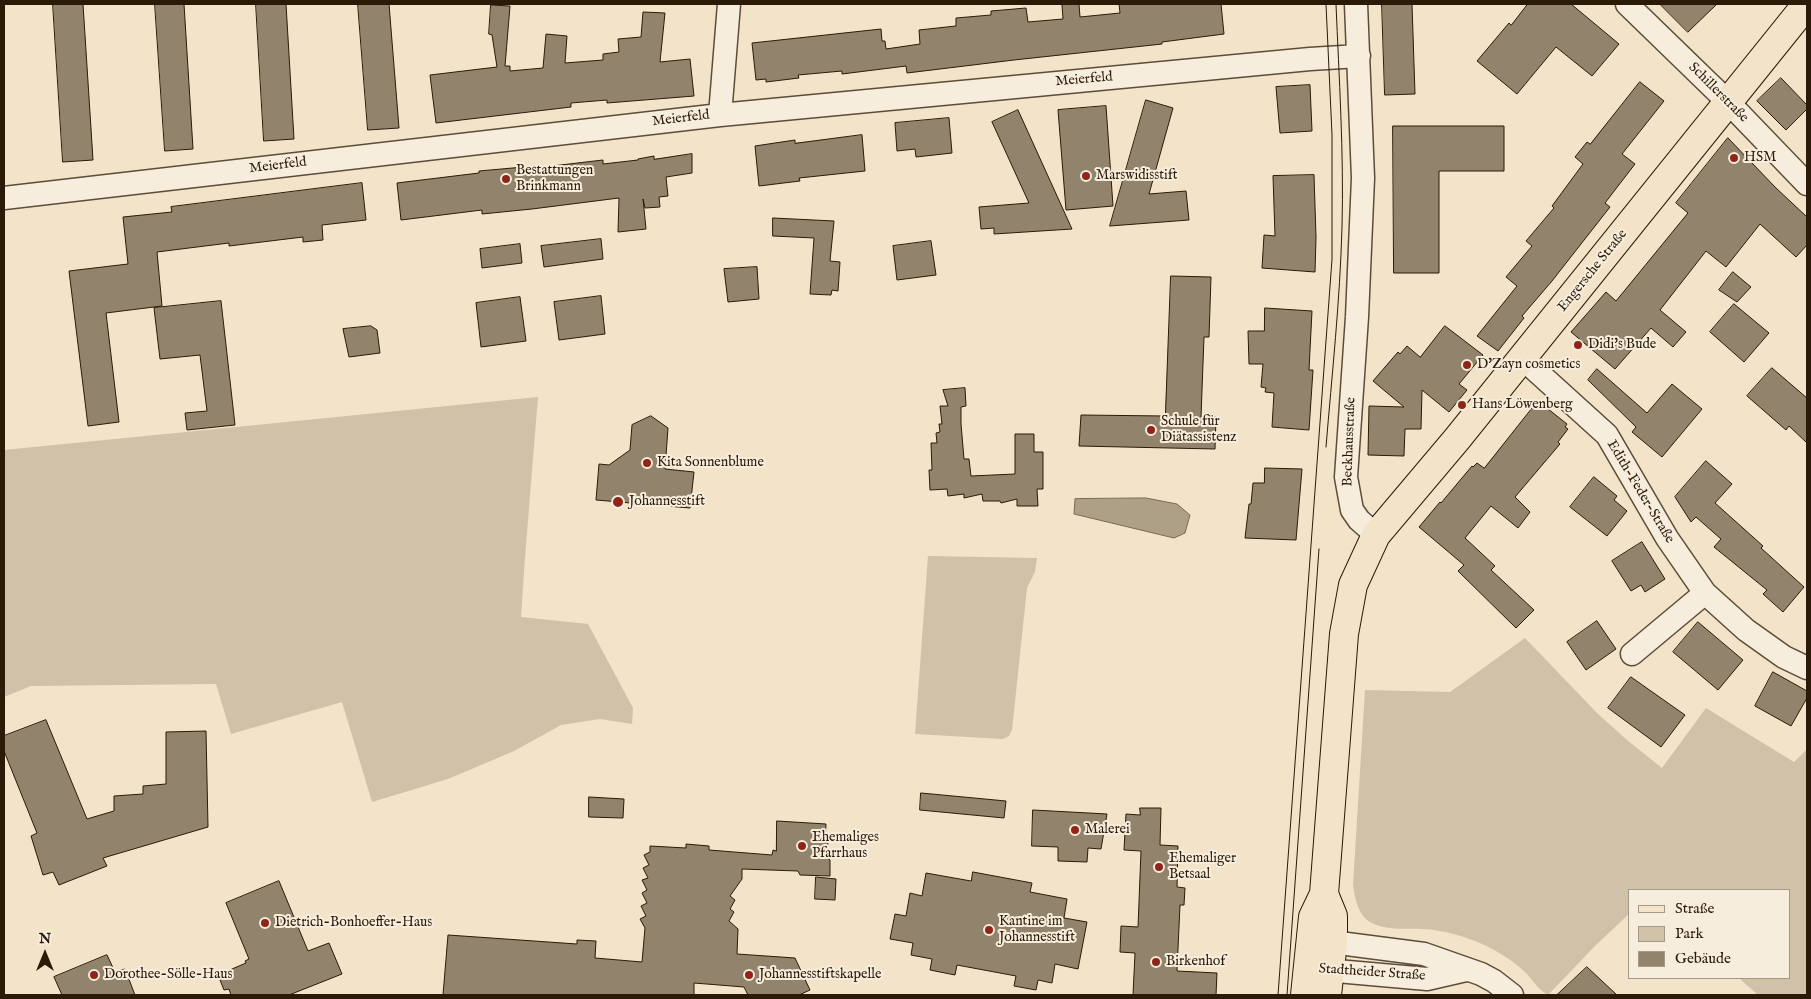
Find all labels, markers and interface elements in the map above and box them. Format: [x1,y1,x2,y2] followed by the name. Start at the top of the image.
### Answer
[1684,59,1752,127] street label: Schillerstraße
[1055,69,1113,91] street label: Meierfeld
[651,107,711,131] street label: Meierfeld
[1744,150,1776,166] place label: HSM
[1728,152,1740,164] marker: HSM
[248,154,308,178] street label: Meierfeld
[516,163,593,196] place label: Bestattungen Brinkmann
[1096,168,1178,184] place label: Marswidisstift
[1080,170,1092,182] marker: Marswidisstift
[500,173,512,185] marker: Bestattungen Brinkmann
[1555,226,1631,316] street label: Engersche Straße
[1588,337,1656,353] place label: Didi's Bude
[1572,339,1584,351] marker: Didi's Bude
[1477,357,1580,373] place label: D'Zayn cosmetics
[1461,359,1473,371] marker: D'Zayn cosmetics
[1340,397,1360,487] street label: Beckhausstraße
[1472,397,1573,413] place label: Hans Löwenberg
[1456,399,1468,411] marker: Hans Löwenberg
[1161,414,1237,447] place label: Schule für Diätassistenz
[1145,424,1157,436] marker: Schule für Diätassistenz
[1603,437,1677,547] street label: Edith-Feder-Straße
[657,455,764,471] place label: Kita Sonnenblume
[641,457,653,469] marker: Kita Sonnenblume
[629,494,705,510] place label: Johannesstift
[611,495,625,509] marker: Johannesstift
[1085,822,1130,838] place label: Malerei
[1069,824,1081,836] marker: Malerei
[812,830,879,862] place label: Ehemaliges Pfarrhaus
[796,840,808,852] marker: Ehemaliges Pfarrhaus
[1169,851,1236,884] place label: Ehemaliger Betsaal
[1153,861,1165,873] marker: Ehemaliger Betsaal
[1628,889,1791,979] legend
[1675,899,1714,918] text: Straße
[999,914,1075,946] place label: Kantine im Johannesstift
[275,915,432,931] place label: Dietrich-Bonhoeffer-Haus
[259,917,271,929] marker: Dietrich-Bonhoeffer-Haus
[983,924,995,936] marker: Kantine im Johannesstift
[1675,924,1704,943] text: Park
[20,929,70,979] north arrow
[39,930,51,948] text: N
[1675,949,1731,968] text: Gebäude
[1166,954,1225,970] place label: Birkenhof
[1150,956,1162,968] marker: Birkenhof
[1318,961,1426,985] street label: Stadtheider Straße
[104,967,232,983] place label: Dorothee-Sölle-Haus
[759,967,881,983] place label: Johannesstiftskapelle
[88,969,100,981] marker: Dorothee-Sölle-Haus
[743,969,755,981] marker: Johannesstiftskapelle

